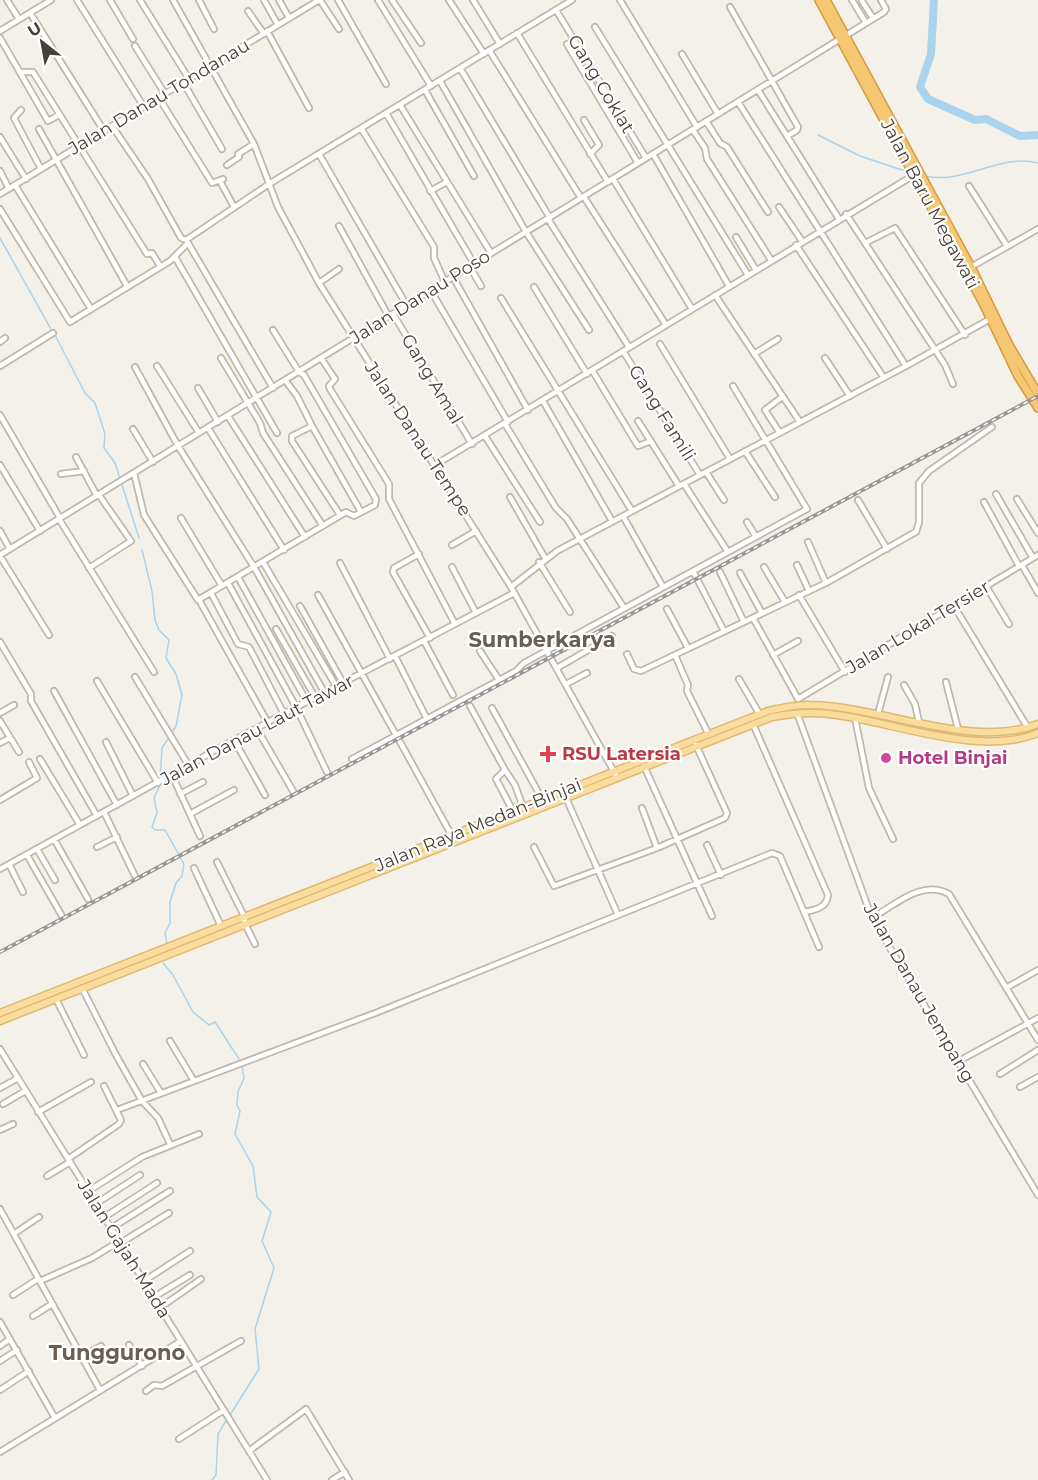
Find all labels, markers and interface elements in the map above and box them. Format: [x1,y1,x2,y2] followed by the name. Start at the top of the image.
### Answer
[12,12,72,72] north arrow
[24,18,45,41] text: U
[563,31,639,137] street label: Gang Coklat
[64,34,254,160] street label: Jalan Danau Tondanau
[875,114,984,293] street label: Jalan Baru Megawati
[345,245,494,350] street label: Jalan Danau Poso
[397,330,467,428] street label: Gang Amal
[359,357,476,520] street label: Jalan Danau Tempe
[624,361,700,465] street label: Gang Famili
[841,575,994,679] street label: Jalan Lokal Tersier
[468,627,616,652] district label: Sumberkarya
[156,670,358,791] street label: Jalan Danau Laut Tawar
[562,743,681,765] place label: RSU Latersia
[539,745,557,763] marker: RSU Latersia
[898,747,1007,769] place label: Hotel Binjai
[879,751,893,765] marker: Hotel Binjai
[371,773,584,877] street label: Jalan Raya Medan-Binjai
[858,899,979,1087] street label: Jalan Danau Jempang
[72,1175,176,1323] street label: Jalan Gajah Mada
[49,1340,186,1365] district label: Tunggurono

